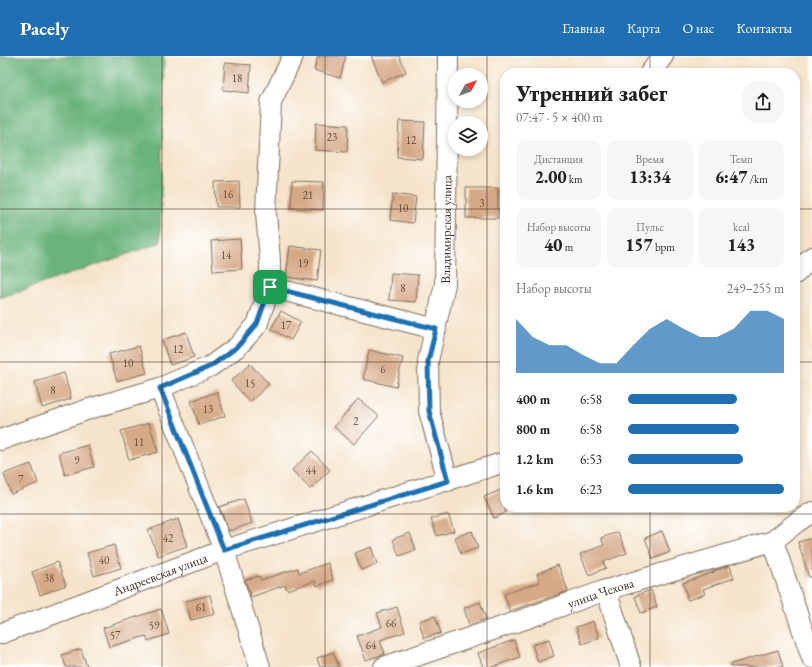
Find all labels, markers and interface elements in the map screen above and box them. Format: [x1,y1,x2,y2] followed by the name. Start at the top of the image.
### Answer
[20,16,69,41] text: Pacely
[562,19,605,37] text: Главная
[627,19,660,37] text: Карта
[682,19,714,37] text: О нас
[736,19,792,37] text: Контакты
[448,68,488,108] north arrow
[448,68,488,156] map controls
[232,71,242,85] house number: 18
[516,79,667,108] text: Утренний забег
[742,81,784,123] button: share
[516,109,603,126] text: 07:47 · 5 × 400 m
[448,116,488,156] button: layers
[327,130,337,144] house number: 23
[406,133,417,147] house number: 12
[534,152,583,166] text: Дистанция
[636,152,664,166] text: Время
[730,152,753,166] text: Темп
[535,166,567,188] text: 2.00
[629,166,671,188] text: 13:34
[715,166,747,188] text: 6:47
[567,172,583,186] text: km
[747,172,768,186] text: /km
[437,174,455,284] street label: Владимирская улица
[223,187,234,201] house number: 16
[303,188,313,202] house number: 21
[479,196,485,210] house number: 3
[398,201,408,215] house number: 10
[527,220,591,234] text: Набор высоты
[636,220,664,234] text: Пульс
[733,220,750,234] text: kcal
[544,234,562,256] text: 40
[625,234,653,256] text: 157
[728,234,755,256] text: 143
[562,240,573,254] text: m
[653,240,675,254] text: bpm
[221,248,232,262] house number: 14
[298,256,309,270] house number: 19
[253,270,287,304] pin
[259,276,281,298] icon: arrive
[516,280,592,297] text: Набор высоты
[727,280,784,297] text: 249–255 m
[400,281,406,295] house number: 8
[281,318,292,332] house number: 17
[173,342,184,356] house number: 12
[123,356,133,370] house number: 10
[380,362,386,376] house number: 6
[245,376,255,390] house number: 15
[50,383,56,397] house number: 8
[516,391,550,408] text: 400 m
[580,391,602,408] text: 6:58
[203,402,213,416] house number: 13
[353,414,359,428] house number: 2
[516,421,550,438] text: 800 m
[580,421,602,438] text: 6:58
[134,435,144,449] house number: 11
[516,451,554,468] text: 1.2 km
[580,451,602,468] text: 6:53
[74,453,80,467] house number: 9
[306,463,317,477] house number: 44
[18,472,24,486] house number: 7
[516,481,554,498] text: 1.6 km
[580,481,602,498] text: 6:23
[163,531,174,545] house number: 42
[110,548,210,600] street label: Андреевская улица
[99,553,109,567] house number: 40
[44,571,54,585] house number: 38
[565,574,637,612] street label: улица Чехова
[196,600,206,614] house number: 61
[386,616,397,630] house number: 66
[149,618,160,632] house number: 59
[110,628,121,642] house number: 57
[366,638,377,652] house number: 64

